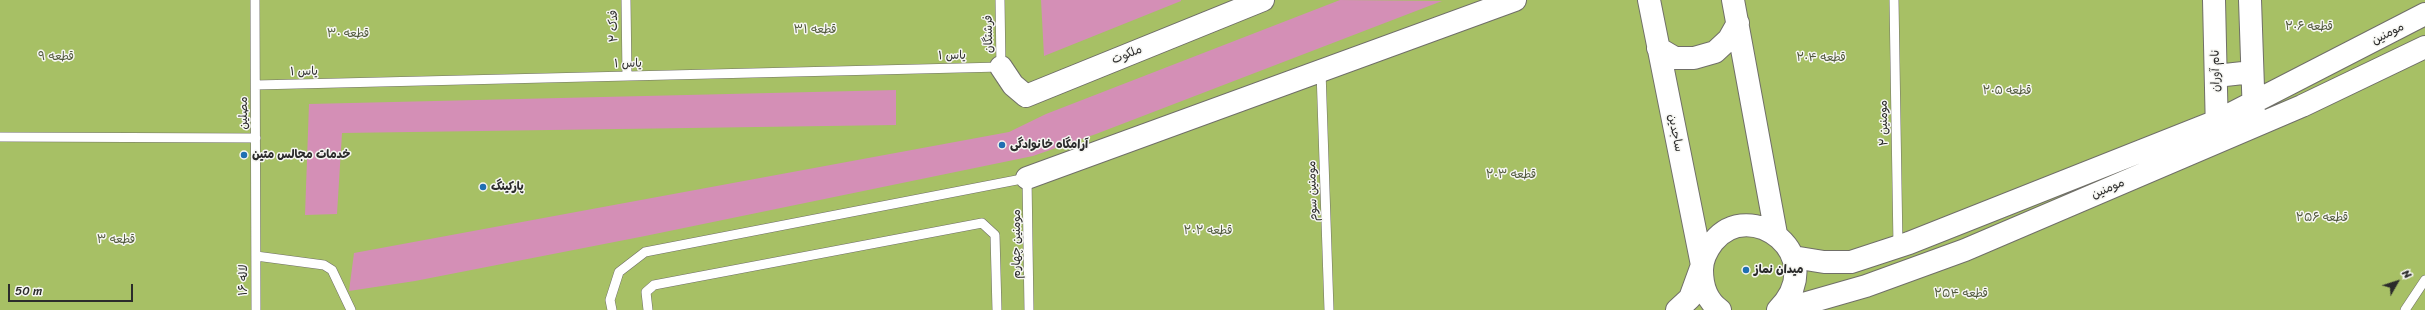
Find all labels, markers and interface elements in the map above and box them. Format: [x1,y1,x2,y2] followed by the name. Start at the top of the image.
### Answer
[607,10,621,42] street label: فدک ۲
[981,15,997,53] street label: فرشتگان
[2285,20,2333,34] park label: قطعه ۲۰۶
[2369,20,2407,48] street label: مومنین
[794,23,836,37] park label: قطعه ۳۱
[327,27,369,41] park label: قطعه ۳۰
[1110,42,1144,68] street label: ملکوت
[938,49,966,63] street label: یاس ۱
[38,50,74,64] park label: قطعه ۹
[2208,50,2224,92] street label: نام آوران
[1796,51,1846,65] park label: قطعه ۲۰۴
[614,57,642,71] street label: یاس ۱
[290,65,318,79] street label: یاس ۱
[1983,84,2031,98] park label: قطعه ۲۰۵
[237,97,251,129] street label: مصلین
[1876,100,1892,146] street label: مومنین ۲
[1664,113,1686,153] street label: ساجدین
[1010,138,1088,152] place label: آرامگاه خانوادگی
[997,140,1007,150] marker: آرامگاه خانوادگی
[252,148,350,162] place label: خدمات مجالس متین
[239,150,249,160] marker: خدمات مجالس متین
[1305,160,1321,222] street label: مومنین سوم
[1486,168,1536,182] park label: قطعه ۲۰۳
[2089,176,2127,202] street label: مومنین
[491,180,524,194] place label: پارکینگ
[478,182,488,192] marker: پارکینگ
[1010,209,1024,279] street label: مومنین چهارم
[2296,211,2348,225] park label: قطعه ۲۵۶
[1184,224,1232,238] park label: قطعه ۲۰۲
[97,233,135,247] park label: قطعه ۳
[2377,262,2417,302] north arrow
[1754,263,1803,277] place label: میدان نماز
[237,264,251,296] street label: لاله ۱۶
[1741,265,1751,275] marker: میدان نماز
[2397,265,2416,283] text: N
[10,276,135,302] scale bar
[15,280,42,302] text: 50 m
[1934,287,1988,301] park label: قطعه ۲۵۴

